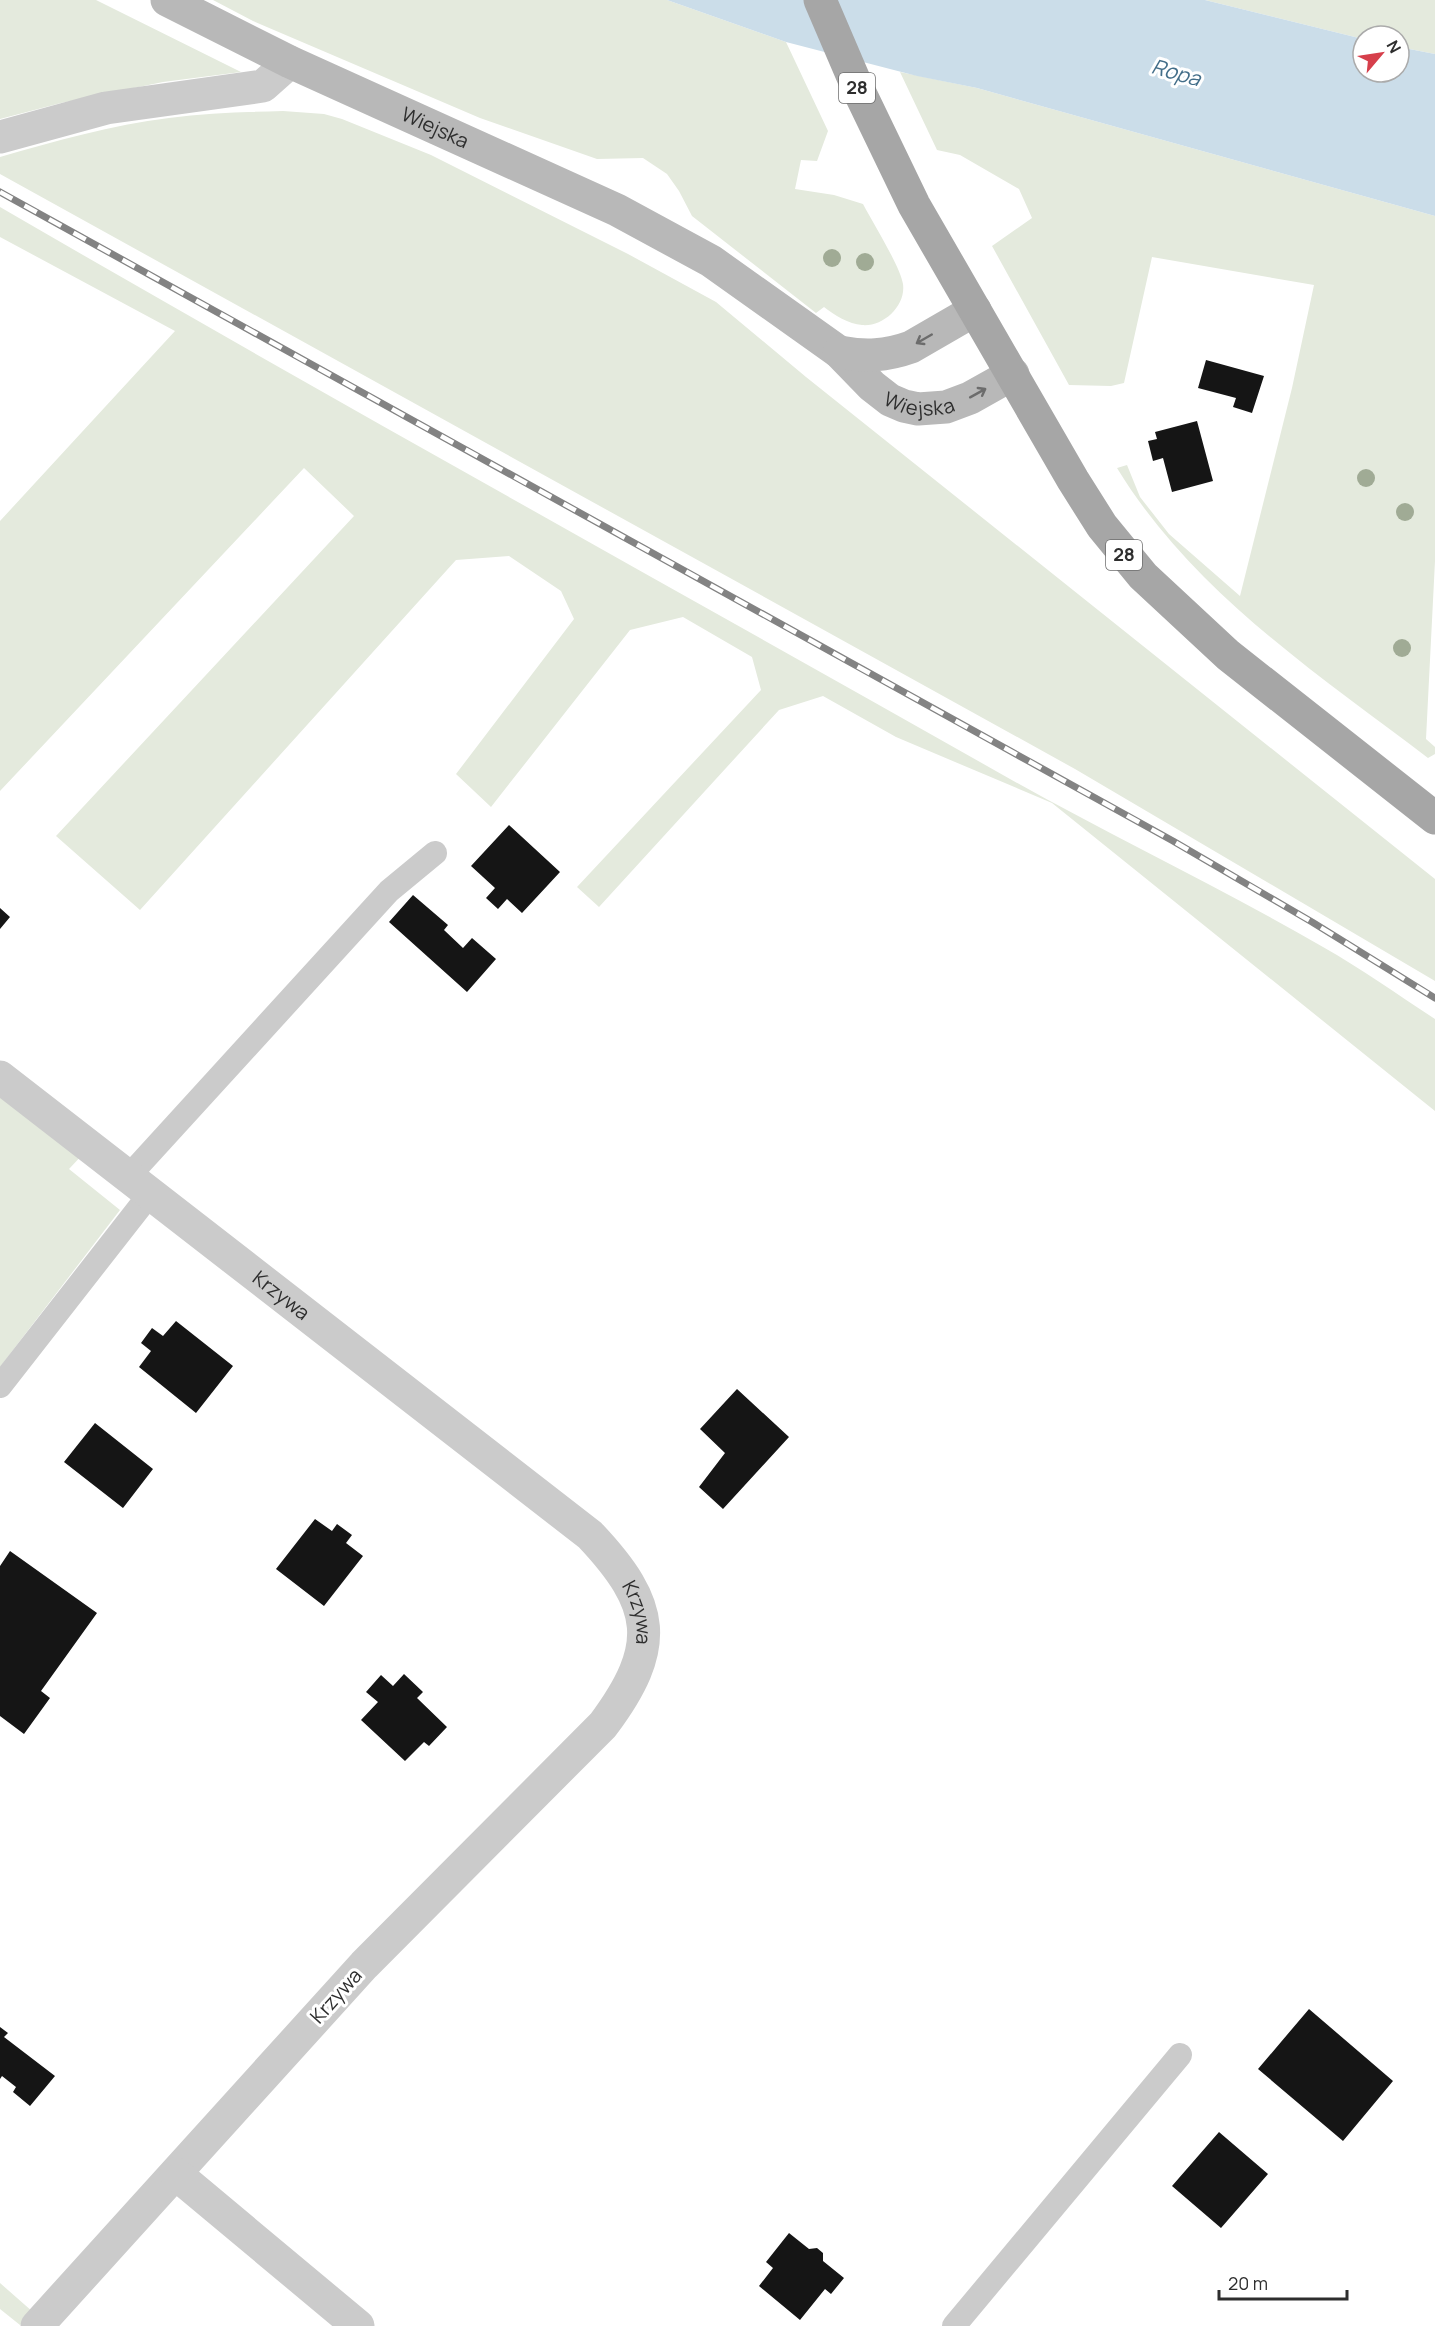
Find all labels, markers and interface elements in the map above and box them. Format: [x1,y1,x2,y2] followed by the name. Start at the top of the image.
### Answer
[1351,24,1411,84] north arrow
[1382,36,1407,57] text: N
[1148,52,1205,93] water label: Ropa
[839,73,875,103] road number: 28
[397,100,473,154] street label: Wiejska
[916,333,933,345] one-way arrow
[880,385,958,422] street label: Wiejska
[969,387,987,398] one-way arrow
[1106,540,1142,570] road number: 28
[247,1264,316,1326] street label: Krzywa
[616,1575,658,1646] street label: Krzywa
[304,1962,368,2029] street label: Krzywa
[1219,2263,1346,2301] scale bar
[1228,2271,1268,2295] text: 20 m

